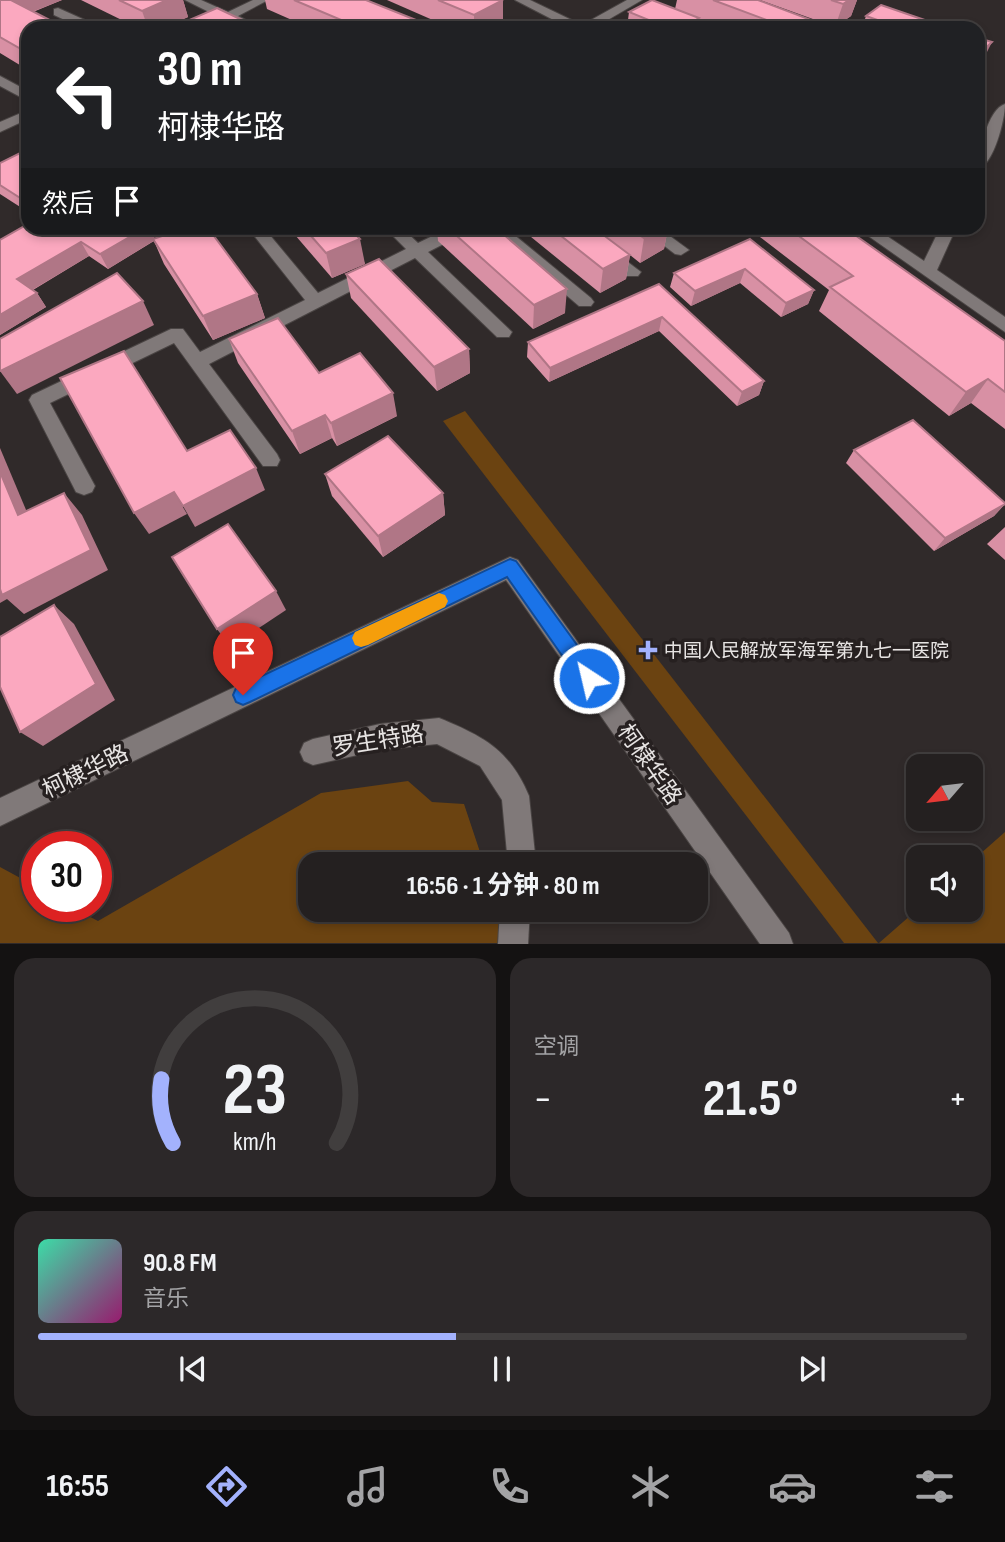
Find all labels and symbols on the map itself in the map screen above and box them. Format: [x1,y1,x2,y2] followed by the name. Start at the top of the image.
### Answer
[213,623,273,695] pin
[638,640,658,660] marker: 中国人民解放军海军第九七一医院
[664,640,949,663] place label: 中国人民解放军海军第九七一医院
[552,641,626,715] position arrow
[611,719,687,810] street label: 柯棣华路
[331,720,426,762] street label: 罗生特路
[38,739,133,805] street label: 柯棣华路
[906,754,984,831] north arrow
[21,831,112,922] speed limit sign: 30

